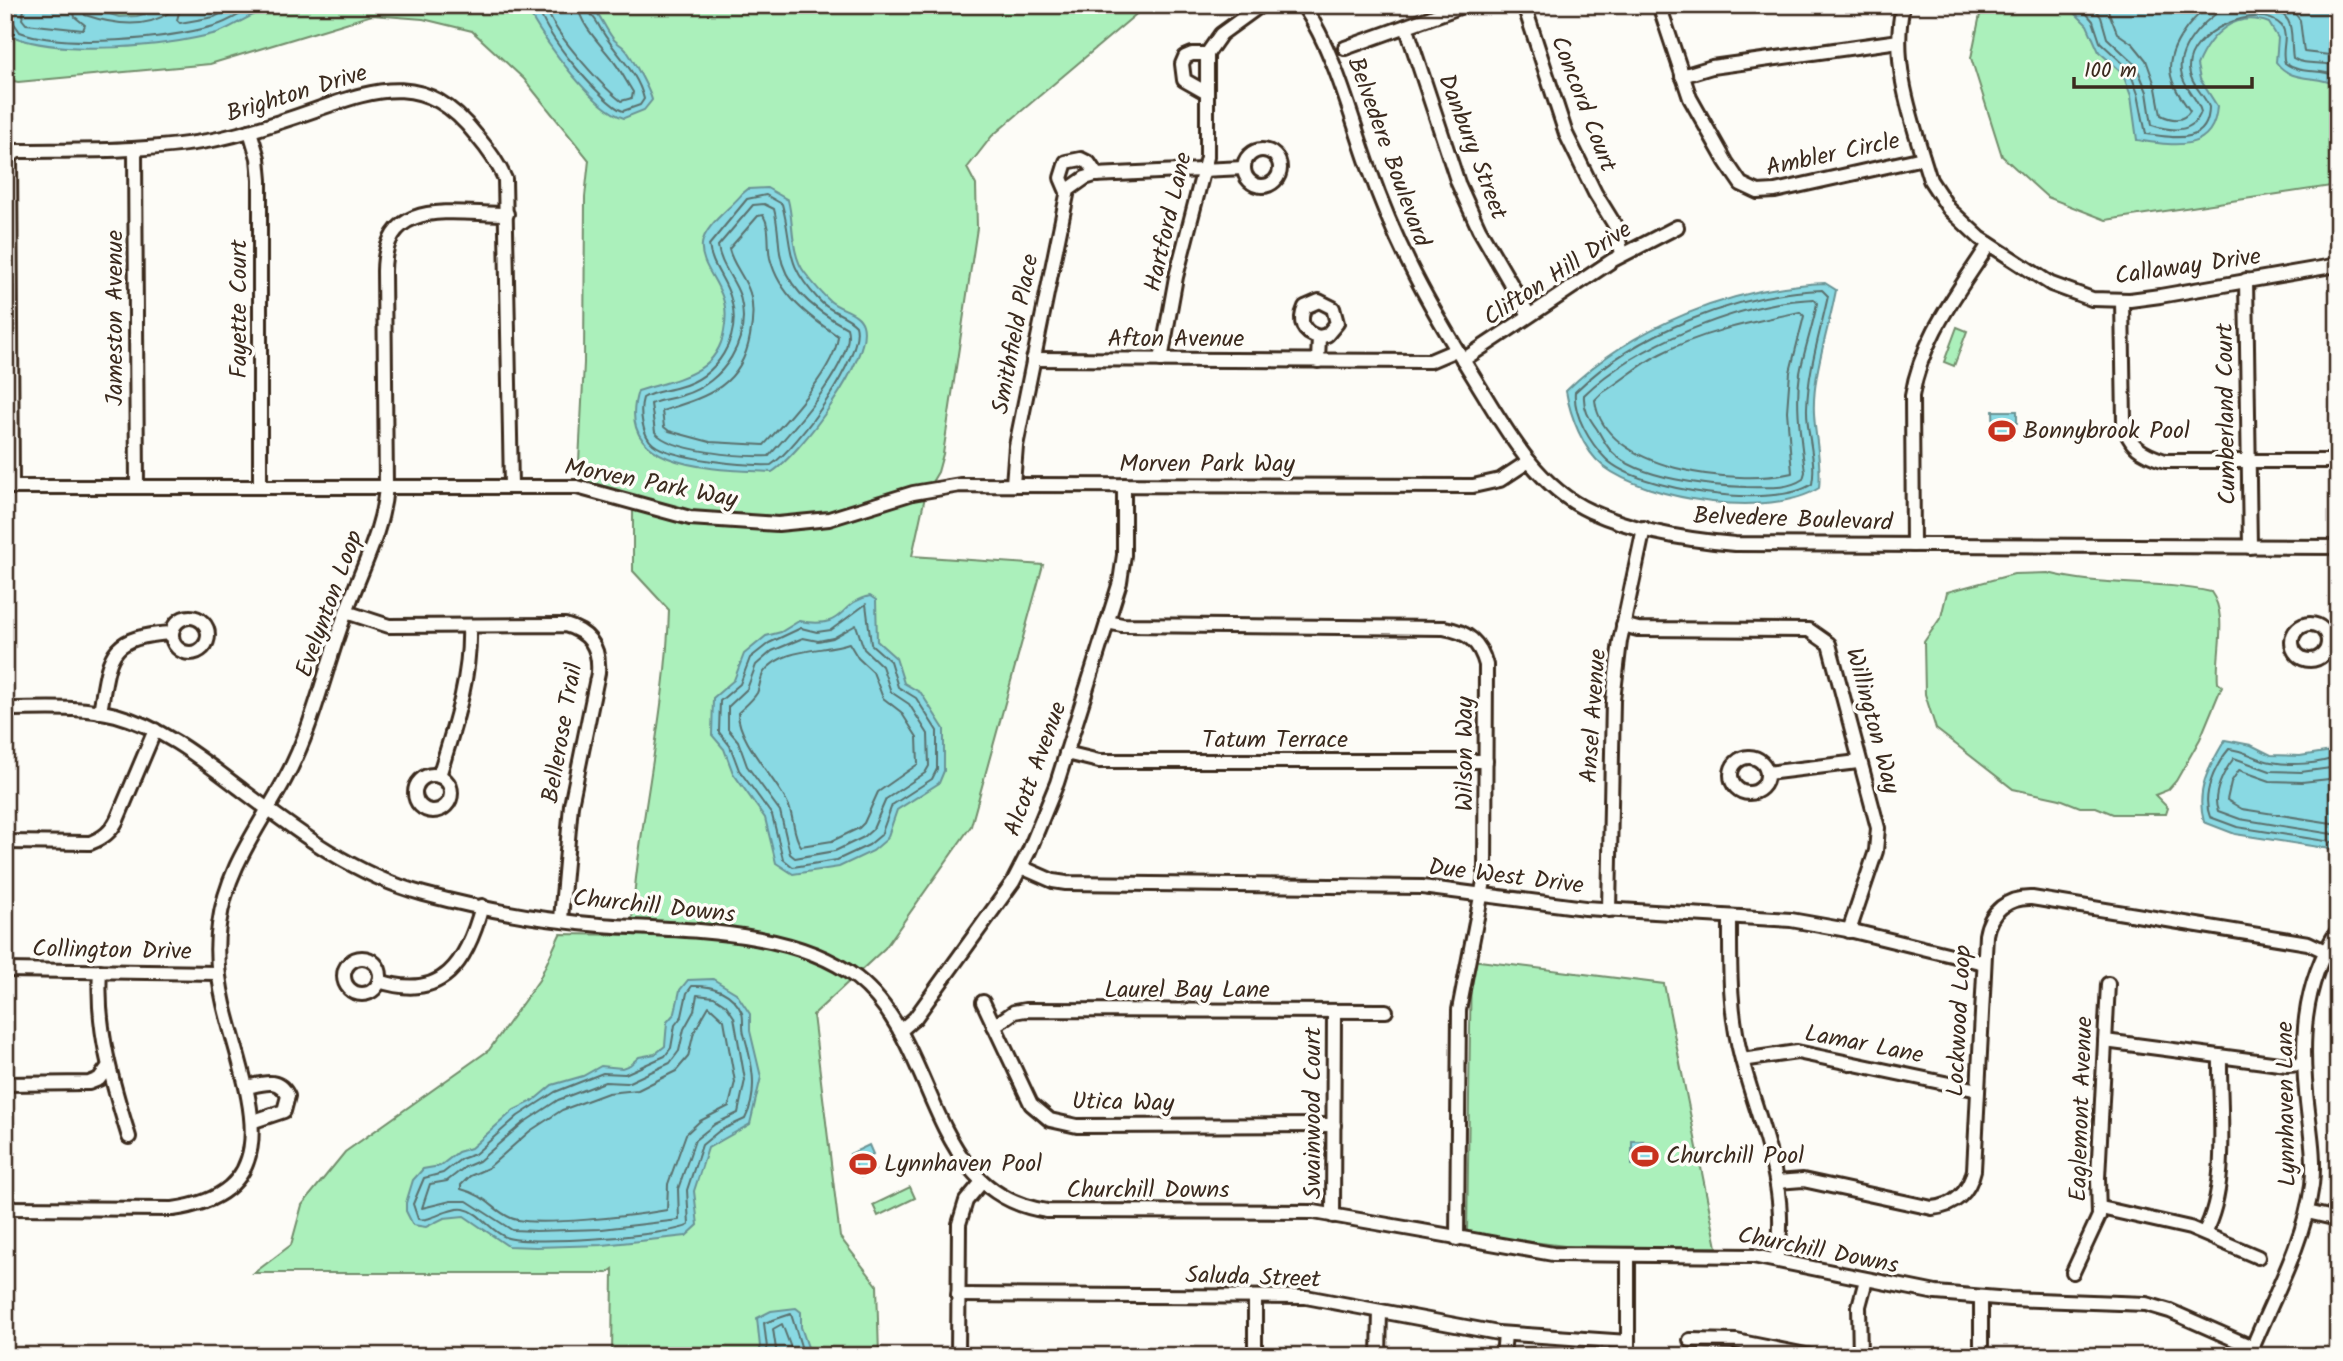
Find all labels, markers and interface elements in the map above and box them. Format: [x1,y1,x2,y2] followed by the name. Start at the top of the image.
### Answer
[1539,30,1627,178] street label: Concord Court
[2074,46,2252,90] scale bar
[1336,51,1441,253] street label: Belvedere Boulevard
[222,54,373,134] street label: Brighton Drive
[2084,55,2137,88] text: 100 m
[1426,68,1518,226] street label: Danbury Street
[1762,122,1904,188] street label: Ambler Circle
[1134,148,1204,296] street label: Hartford Lane
[1476,211,1640,337] street label: Clifton Hill Drive
[96,230,135,406] street label: Jameston Avenue
[2113,237,2264,297] street label: Callaway Drive
[220,239,259,378] street label: Fayette Court
[981,250,1051,417] street label: Smithfield Place
[1108,320,1245,359] street label: Afton Avenue
[2206,322,2248,505] street label: Cumberland Court
[2023,412,2190,451] place label: Bonnybrook Pool
[1987,416,2017,446] sports icon: Bonnybrook Pool
[1119,445,1295,484] street label: Morven Park Way
[561,448,742,520] street label: Morven Park Way
[1693,497,1895,543] street label: Belvedere Boulevard
[285,525,375,683] street label: Evelynton Loop
[1834,644,1910,799] street label: Willington Way
[1570,647,1618,784] street label: Ansel Avenue
[531,660,595,806] street label: Bellerose Trail
[994,696,1078,842] street label: Alcott Avenue
[1446,696,1485,812] street label: Wilson Way
[1202,721,1348,760] street label: Tatum Terrace
[1426,848,1586,906] street label: Due West Drive
[571,879,737,935] street label: Churchill Downs
[32,930,192,972] street label: Collington Drive
[1937,944,1983,1098] street label: Lockwood Loop
[1104,971,1270,1010] street label: Laurel Bay Lane
[1801,1014,1927,1076] street label: Lamar Lane
[2059,1015,2105,1202] street label: Eaglemont Avenue
[2266,1021,2308,1187] street label: Lynnhaven Lane
[1294,1026,1333,1199] street label: Swainwood Court
[1072,1083,1175,1123] street label: Utica Way
[1666,1137,1804,1176] place label: Churchill Pool
[1630,1141,1660,1171] sports icon: Churchill Pool
[884,1145,1042,1184] place label: Lynnhaven Pool
[848,1149,878,1179] sports icon: Lynnhaven Pool
[1067,1171,1229,1210] street label: Churchill Downs
[1734,1216,1902,1286] street label: Churchill Downs
[1185,1256,1322,1300] street label: Saluda Street

